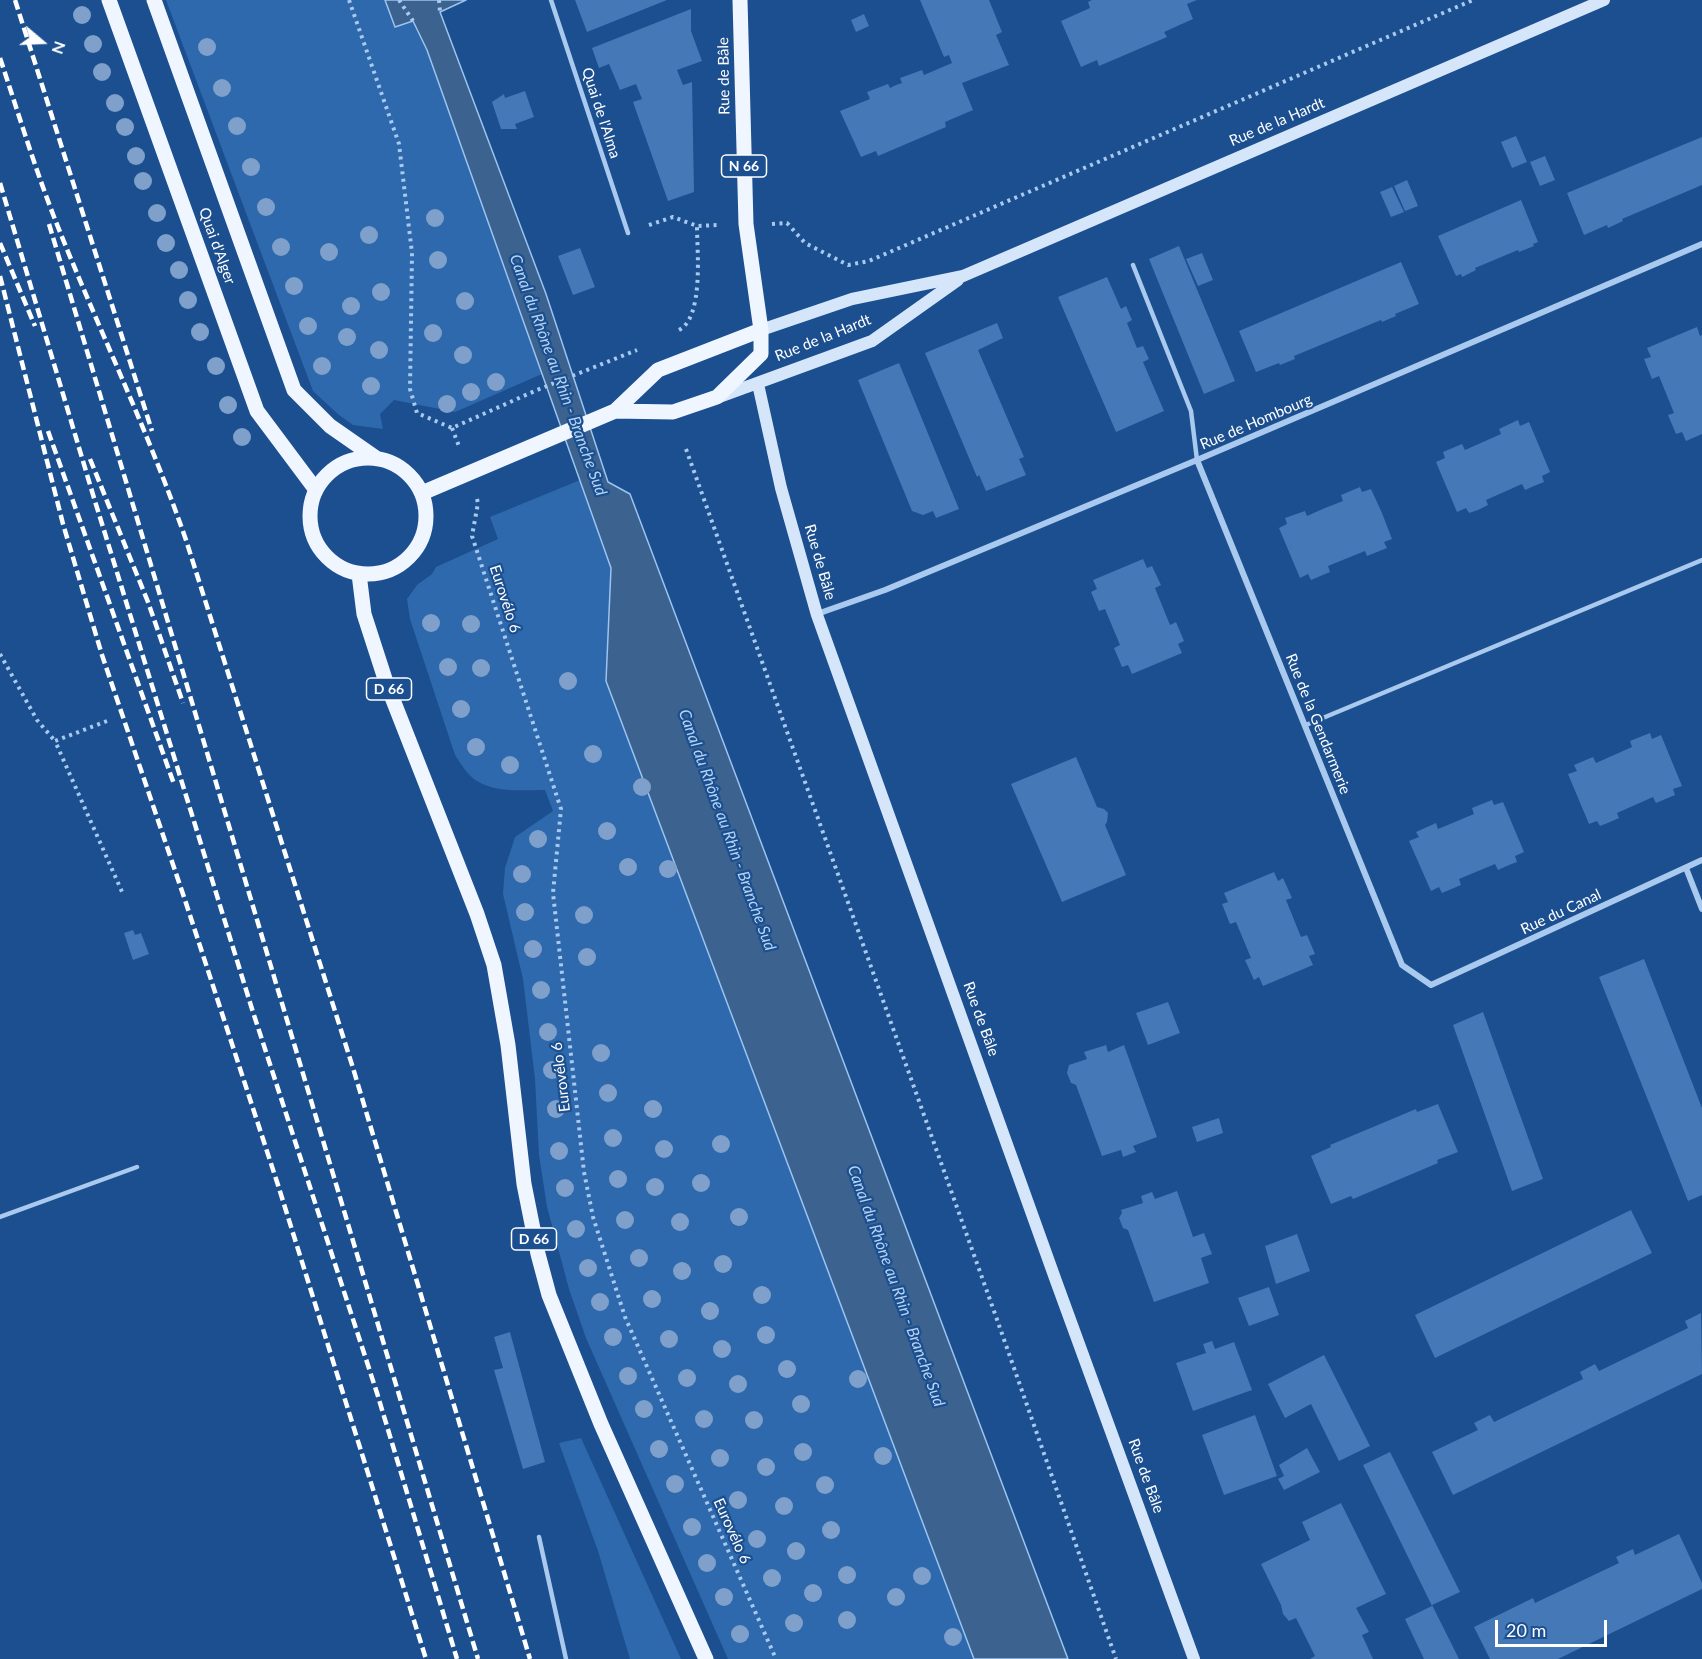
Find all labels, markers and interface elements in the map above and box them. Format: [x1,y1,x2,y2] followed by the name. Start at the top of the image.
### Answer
[12,12,72,72] north arrow
[714,37,734,115] street label: Rue de Bâle
[49,39,70,57] text: N
[578,65,624,161] street label: Quai de l'Alma
[1227,94,1327,150] street label: Rue de la Hardt
[722,155,766,177] road number: N 66
[195,205,239,287] street label: Quai d'Alger
[505,252,611,498] water label: Canal du Rhône au Rhin - Branche Sud
[772,311,874,365] street label: Rue de la Hardt
[1197,390,1315,454] street label: Rue de Hombourg
[801,522,839,602] street label: Rue de Bâle
[486,563,524,635] street label: Eurovélo 6
[1282,651,1354,797] street label: Rue de la Gendarmerie
[366,678,412,700] road number: D 66
[674,707,780,953] water label: Canal du Rhône au Rhin - Branche Sud
[1518,886,1604,938] street label: Rue du Canal
[959,979,1003,1059] street label: Rue de Bâle
[548,1041,574,1113] street label: Eurovélo 6
[843,1163,949,1409] water label: Canal du Rhône au Rhin - Branche Sud
[512,1228,556,1250] road number: D 66
[1124,1436,1168,1516] street label: Rue de Bâle
[710,1495,754,1567] street label: Eurovélo 6
[1498,1608,1610,1646] scale bar
[1506,1619,1546,1641] text: 20 m

